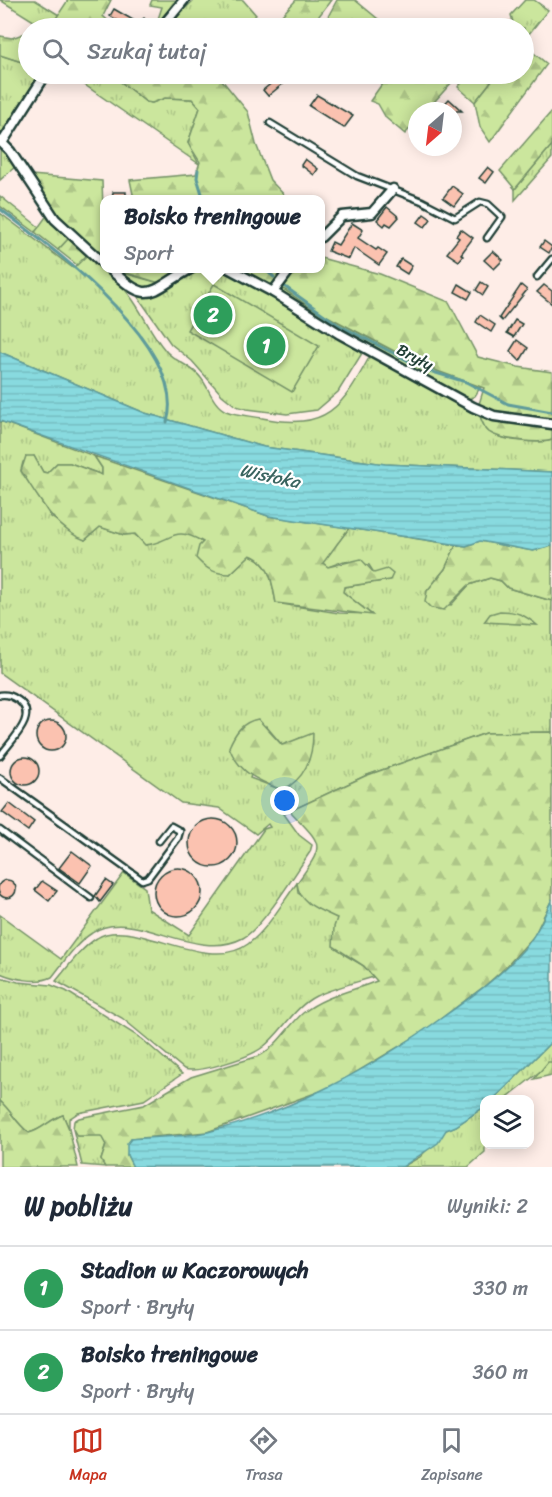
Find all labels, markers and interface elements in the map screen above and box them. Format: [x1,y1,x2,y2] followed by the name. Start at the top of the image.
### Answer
[18,18,534,84] search box
[87,32,206,71] text: Szukaj tutaj
[39,35,72,68] icon: search
[408,102,462,156] north arrow
[100,195,325,273] popup
[124,197,301,236] text: Boisko treningowe
[124,236,173,271] text: Sport
[194,292,232,338] pin: 2
[246,324,286,368] pin: 1
[391,335,439,379] street label: Bryły
[237,454,305,498] water label: Wisłoka
[270,786,299,815] your location
[480,1095,534,1149] map controls
[480,1095,534,1149] button: layers
[24,1183,133,1229] text: W pobliżu
[447,1189,528,1224] text: Wyniki: 2
[81,1251,309,1290] text: Stadion w Kaczorowych
[39,1271,48,1306] text: 1
[473,1271,528,1306] text: 330 m
[81,1290,194,1325] text: Sport · Bryły
[81,1335,258,1374] text: Boisko treningowe
[38,1355,49,1390] text: 2
[472,1355,528,1390] text: 360 m
[81,1374,194,1409] text: Sport · Bryły
[69,1424,107,1489] tab: Mapa
[245,1424,283,1489] tab: Trasa
[421,1424,483,1489] tab: Zapisane

